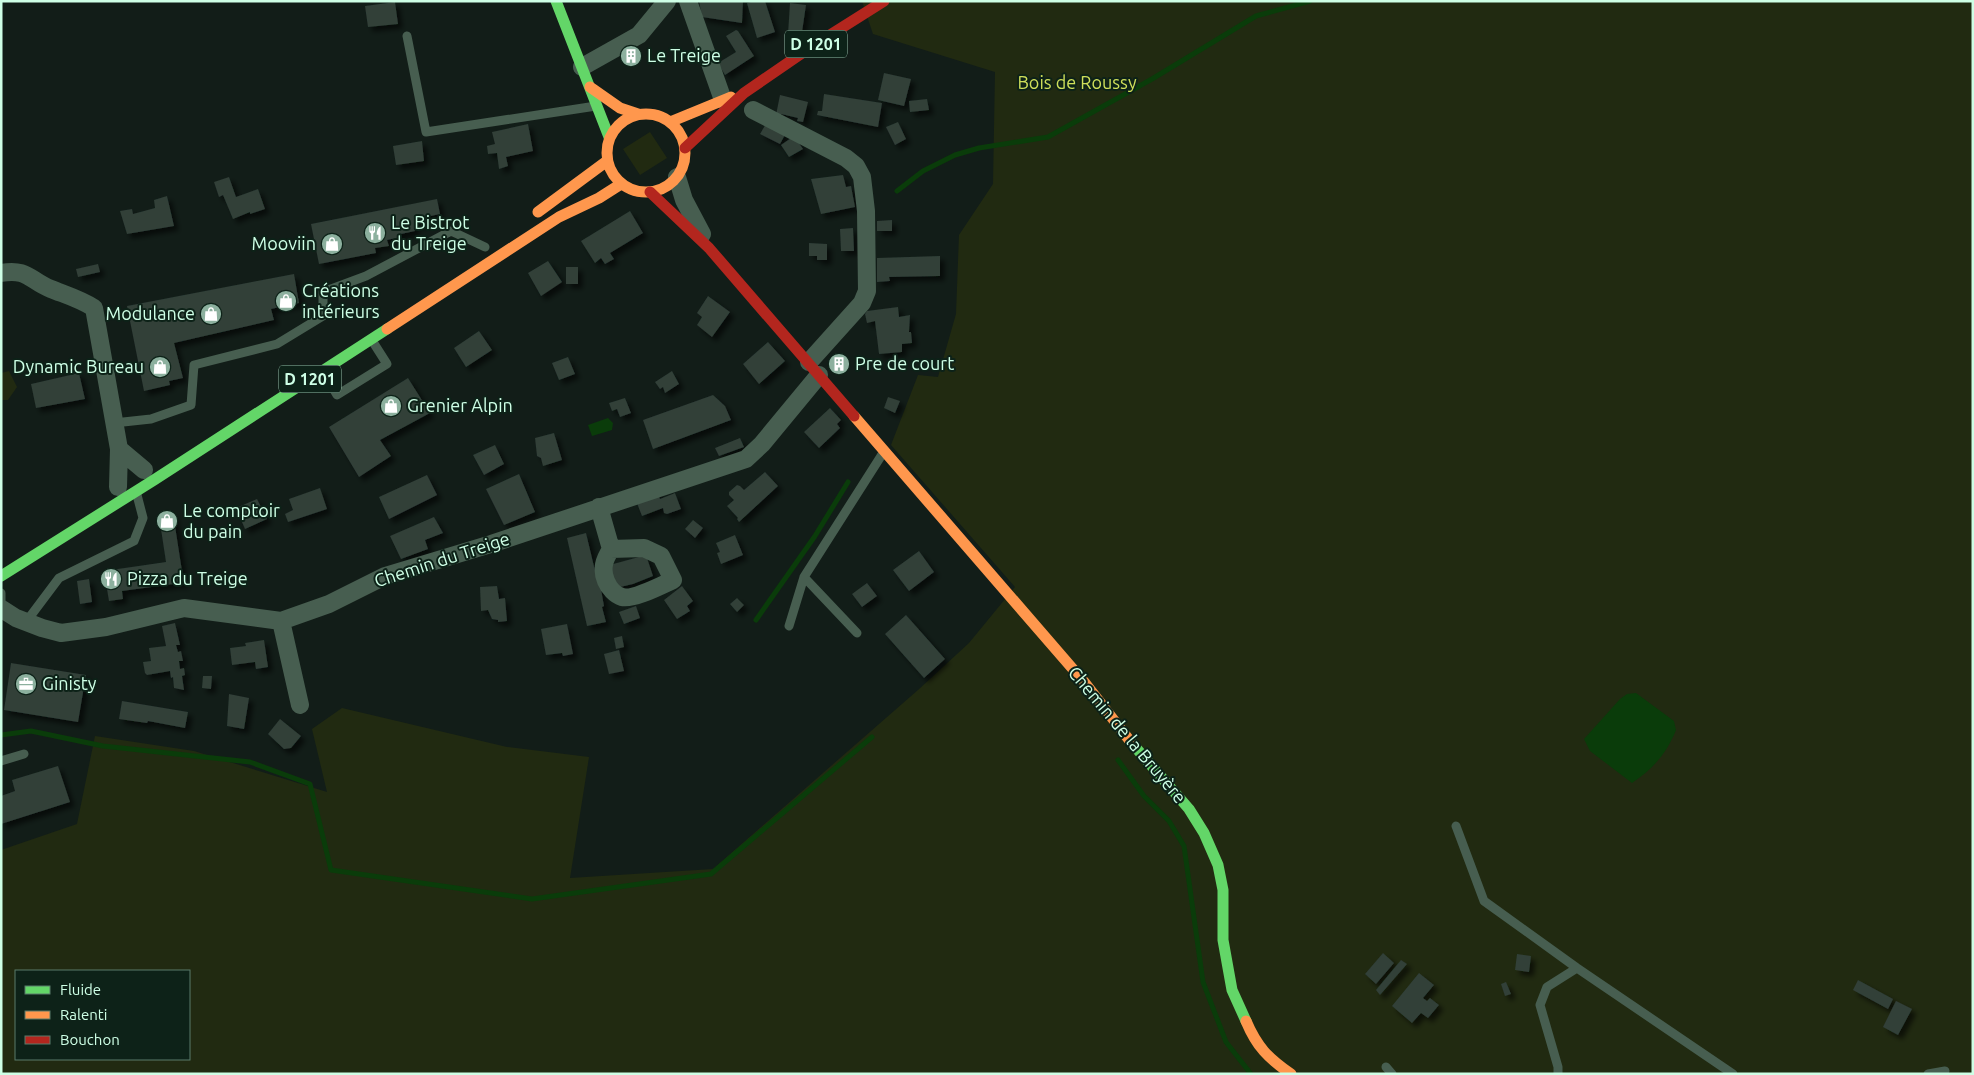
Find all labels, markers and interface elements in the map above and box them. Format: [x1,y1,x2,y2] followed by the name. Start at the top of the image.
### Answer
[785,31,847,58] road number: D 1201
[619,44,643,68] building icon: Le Treige
[647,45,721,65] place label: Le Treige
[1017,72,1137,92] park label: Bois de Roussy
[391,212,469,253] place label: Le Bistrot du Treige
[363,221,387,245] restaurant icon: Le Bistrot du Treige
[320,232,344,256] shop icon: Mooviin
[252,233,316,253] place label: Mooviin
[302,280,380,321] place label: Créations intérieurs
[274,289,298,313] shop icon: Créations intérieurs
[199,302,223,326] shop icon: Modulance
[105,303,195,323] place label: Modulance
[827,352,851,376] building icon: Pre de court
[855,353,954,373] place label: Pre de court
[148,355,172,379] shop icon: Dynamic Bureau
[13,356,144,376] place label: Dynamic Bureau
[279,366,341,392] road number: D 1201
[379,394,403,418] shop icon: Grenier Alpin
[407,395,513,415] place label: Grenier Alpin
[183,500,280,541] place label: Le comptoir du pain
[155,509,179,533] shop icon: Le comptoir du pain
[371,528,512,590] street label: Chemin du Treige
[99,567,123,591] restaurant icon: Pizza du Treige
[127,568,248,588] place label: Pizza du Treige
[1065,662,1191,807] street label: Chemin de la Bruyère
[14,672,38,696] office icon: Ginisty
[42,673,97,693] place label: Ginisty
[15,970,190,1060] legend
[60,981,101,998] text: Fluide
[60,1006,107,1023] text: Ralenti
[60,1031,120,1048] text: Bouchon

